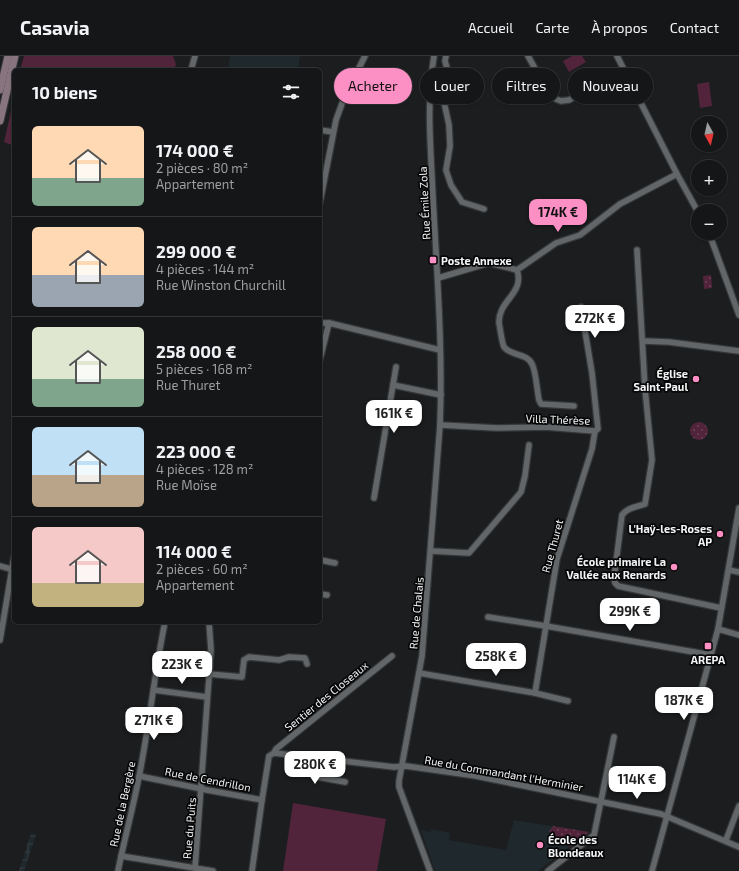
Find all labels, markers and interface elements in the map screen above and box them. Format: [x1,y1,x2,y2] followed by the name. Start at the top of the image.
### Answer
[20,16,90,39] text: Casavia
[468,19,513,36] text: Accueil
[535,19,570,36] text: Carte
[592,19,648,36] text: À propos
[670,19,719,36] text: Contact
[334,68,412,104] chip: Acheter
[420,68,484,104] chip: Louer
[492,68,560,104] chip: Filtres
[568,68,653,104] chip: Nouveau
[280,81,302,103] icon: filters
[32,82,97,102] text: 10 biens
[691,116,727,152] north arrow
[691,116,727,240] map controls
[156,140,234,160] text: 174 000 €
[64,142,112,190] icon: home
[156,160,248,176] text: 2 pièces · 80 m²
[691,160,727,196] button: +
[416,166,432,240] street label: Rue Émile Zola
[156,176,234,192] text: Appartement
[525,199,591,233] pin: 174K €
[538,204,578,220] text: 174K €
[691,204,727,240] button: −
[156,241,236,261] text: 299 000 €
[64,243,112,291] icon: home
[441,254,512,267] place label: Poste Annexe
[428,255,438,265] marker: Poste Annexe
[156,261,254,277] text: 4 pièces · 144 m²
[156,277,286,293] text: Rue Winston Churchill
[562,305,628,339] pin: 272K €
[574,310,616,326] text: 272K €
[156,341,236,361] text: 258 000 €
[64,343,112,391] icon: home
[156,361,253,377] text: 5 pièces · 168 m²
[633,366,688,393] place label: Église Saint-Paul
[691,374,701,384] marker: Église Saint-Paul
[156,377,221,393] text: Rue Thuret
[361,400,427,434] pin: 161K €
[375,405,413,421] text: 161K €
[526,411,591,427] street label: Villa Thérèse
[156,441,236,461] text: 223 000 €
[64,443,112,491] icon: home
[156,461,253,477] text: 4 pièces · 128 m²
[156,477,217,493] text: Rue Moïse
[539,518,565,574] street label: Rue Thuret
[629,522,712,548] place label: L'Haÿ-les-Roses AP
[715,529,725,539] marker: L'Haÿ-les-Roses AP
[156,541,232,561] text: 114 000 €
[64,543,112,591] icon: home
[566,554,666,581] place label: École primaire La Vallée aux Renards
[156,561,248,577] text: 2 pièces · 60 m²
[669,562,679,572] marker: École primaire La Vallée aux Renards
[406,576,426,650] street label: Rue de Chalais
[156,577,234,593] text: Appartement
[597,598,663,632] pin: 299K €
[609,603,651,619] text: 299K €
[703,641,713,651] marker: AREPA
[463,643,529,677] pin: 258K €
[475,648,517,664] text: 258K €
[149,651,215,685] pin: 223K €
[691,653,726,666] place label: AREPA
[161,656,203,672] text: 223K €
[282,658,370,734] street label: Sentier des Closeaux
[651,687,717,721] pin: 187K €
[664,692,704,708] text: 187K €
[121,707,187,741] pin: 271K €
[134,712,174,728] text: 271K €
[282,751,348,785] pin: 280K €
[424,753,585,793] street label: Rue du Commandant l'Herminier
[293,756,337,772] text: 280K €
[107,760,137,848] street label: Rue de la Bergère
[164,764,252,794] street label: Rue de Cendrillon
[604,766,670,800] pin: 114K €
[618,771,656,787] text: 114K €
[180,796,198,859] street label: Rue du Puits
[548,832,604,859] place label: École des Blondeaux
[535,840,545,850] marker: École des Blondeaux

